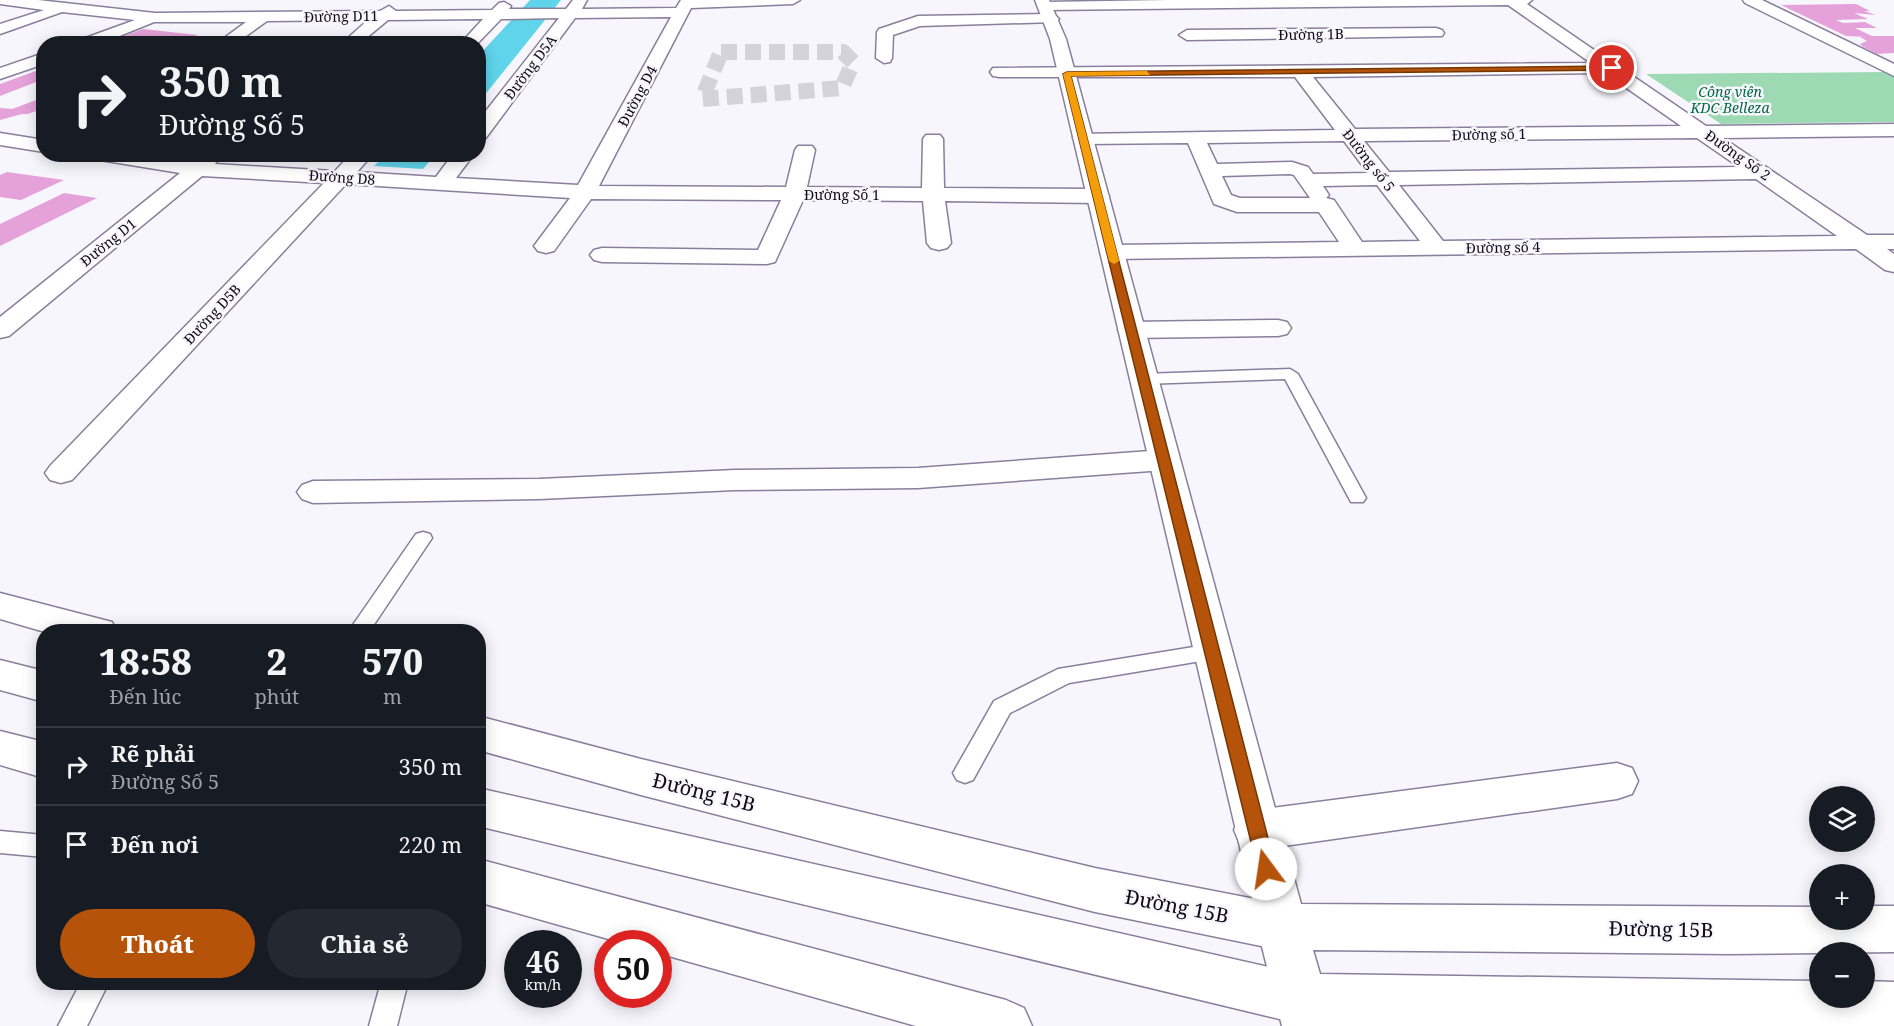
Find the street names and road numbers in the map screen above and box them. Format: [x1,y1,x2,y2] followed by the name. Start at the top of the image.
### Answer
[304,6,378,26] street label: Đường D11
[1278,24,1344,44] street label: Đường 1B
[499,31,561,103] street label: Đường D5A
[613,62,661,130] street label: Đường D4
[1452,124,1526,144] street label: Đường số 1
[1339,125,1399,195] street label: Đường số 5
[1702,125,1774,185] street label: Đường Số 2
[308,165,376,189] street label: Đường D8
[804,185,880,204] street label: Đường Số 1
[76,214,140,270] street label: Đường D1
[1466,237,1541,257] street label: Đường số 4
[179,280,245,348] street label: Đường D5B
[650,766,758,818] street label: Đường 15B
[1123,883,1231,929] street label: Đường 15B
[1608,915,1714,943] street label: Đường 15B

